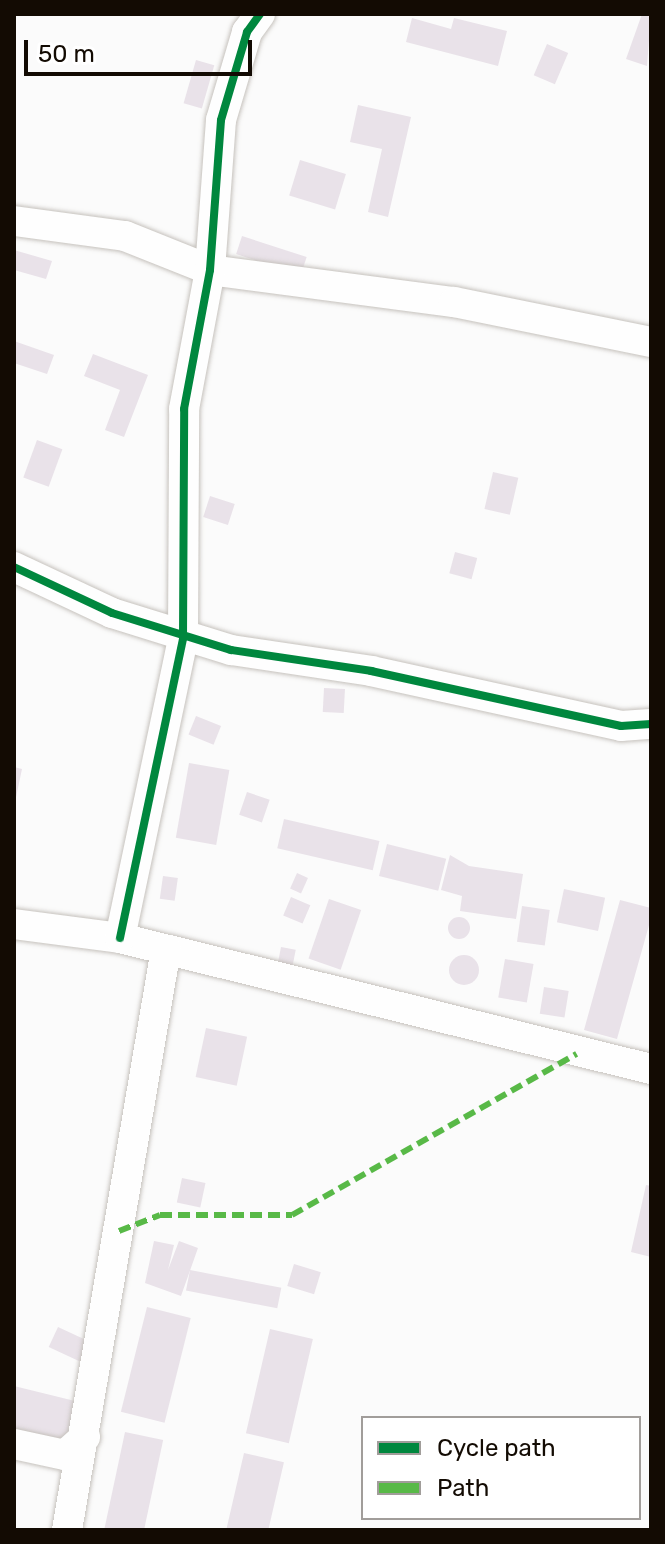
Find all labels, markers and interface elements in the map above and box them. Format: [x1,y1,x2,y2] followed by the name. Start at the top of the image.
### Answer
[28,24,256,74] scale bar
[38,40,95,68] text: 50 m
[361,1416,641,1520] legend
[437,1434,556,1462] text: Cycle path
[437,1474,489,1502] text: Path

